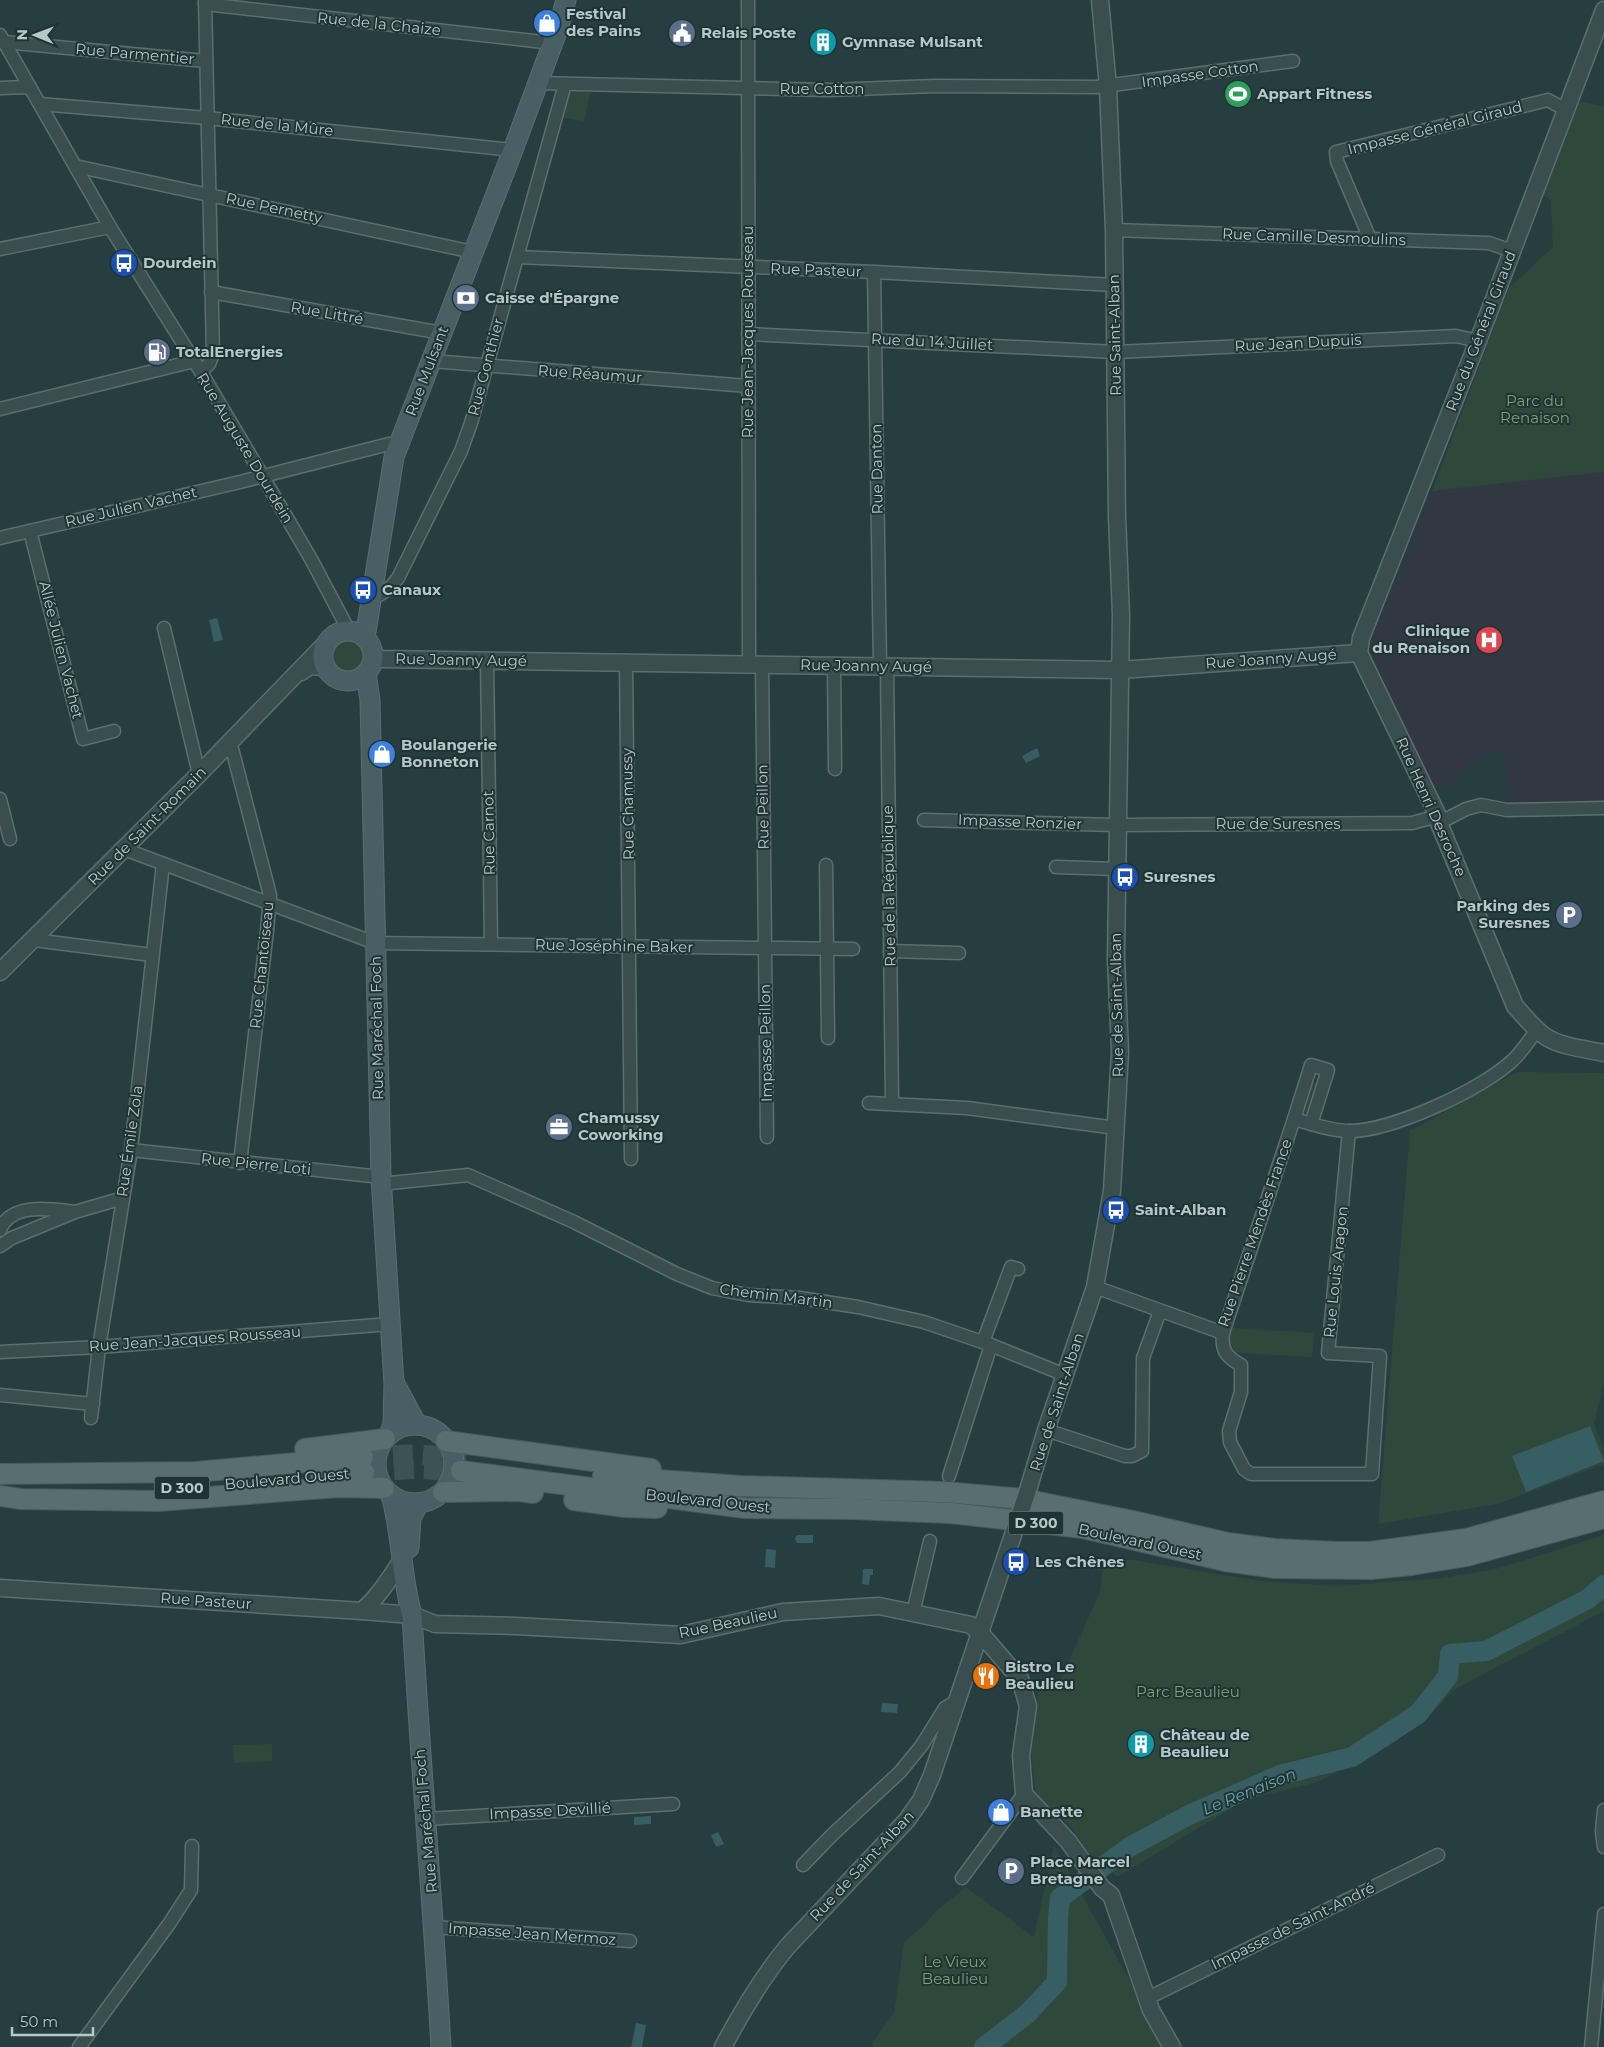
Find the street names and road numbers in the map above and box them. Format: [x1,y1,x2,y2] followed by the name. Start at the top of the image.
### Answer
[316,8,442,39] street label: Rue de la Chaize
[75,39,195,68] street label: Rue Parmentier
[1140,56,1260,91] street label: Impasse Cotton
[780,79,864,98] street label: Rue Cotton
[1346,97,1524,158] street label: Impasse Général Giraud
[220,109,334,140] street label: Rue de la Mûre
[224,188,325,227] street label: Rue Pernetty
[1222,224,1406,249] street label: Rue Camille Desmoulins
[738,226,757,438] street label: Rue Jean-Jacques Rousseau
[1441,248,1520,414] street label: Rue du Général Giraud
[770,258,862,281] street label: Rue Pasteur
[1104,274,1125,396] street label: Rue Saint-Alban
[289,297,365,328] street label: Rue Littré
[463,316,508,418] street label: Rue Gonthier
[401,323,452,418] street label: Rue Mulsant
[871,329,994,354] street label: Rue du 14 Juillet
[1234,330,1362,355] street label: Rue Jean Dupuis
[537,360,643,387] street label: Rue Réaumur
[193,369,298,526] street label: Rue Auguste Dourdein
[866,424,887,514] street label: Rue Danton
[63,482,199,531] street label: Rue Julien Vachet
[35,579,88,721] street label: Allée Julien Vachet
[1205,644,1337,673] street label: Rue Joanny Augé
[395,649,527,670] street label: Rue Joanny Augé
[800,655,932,676] street label: Rue Joanny Augé
[1392,734,1471,880] street label: Rue Henri Desroche
[617,747,638,860] street label: Rue Chamussy
[83,762,210,889] street label: Rue de Saint-Romain
[752,764,773,850] street label: Rue Peillon
[478,790,499,876] street label: Rue Carnot
[878,805,899,967] street label: Rue de la République
[958,810,1082,833] street label: Impasse Ronzier
[1215,814,1341,833] street label: Rue de Suresnes
[245,900,278,1030] street label: Rue Chantoiseau
[1106,933,1127,1077] street label: Rue de Saint-Alban
[535,935,693,956] street label: Rue Joséphine Baker
[366,956,387,1100] street label: Rue Maréchal Foch
[755,984,776,1102] street label: Impasse Peillon
[112,1084,147,1198] street label: Rue Émile Zola
[1213,1136,1296,1329] street label: Rue Pierre Mendès France
[200,1148,312,1179] street label: Rue Pierre Loti
[1319,1205,1352,1339] street label: Rue Louis Aragon
[719,1279,834,1312] street label: Chemin Martin
[88,1322,302,1355] street label: Rue Jean-Jacques Rousseau
[1025,1330,1088,1474] street label: Rue de Saint-Alban
[224,1464,350,1493] street label: Boulevard Ouest
[154,1476,210,1500] road number: D 300
[645,1484,771,1517] street label: Boulevard Ouest
[1008,1512,1064,1535] road number: D 300
[1077,1519,1203,1564] street label: Boulevard Ouest
[160,1588,252,1613] street label: Rue Pasteur
[677,1603,779,1642] street label: Rue Beaulieu
[410,1748,441,1894] street label: Rue Maréchal Foch
[489,1798,611,1823] street label: Impasse Devillié
[805,1806,918,1925] street label: Rue de Saint-Alban
[1208,1878,1378,1974] street label: Impasse de Saint-André
[447,1918,617,1949] street label: Impasse Jean Mermoz

